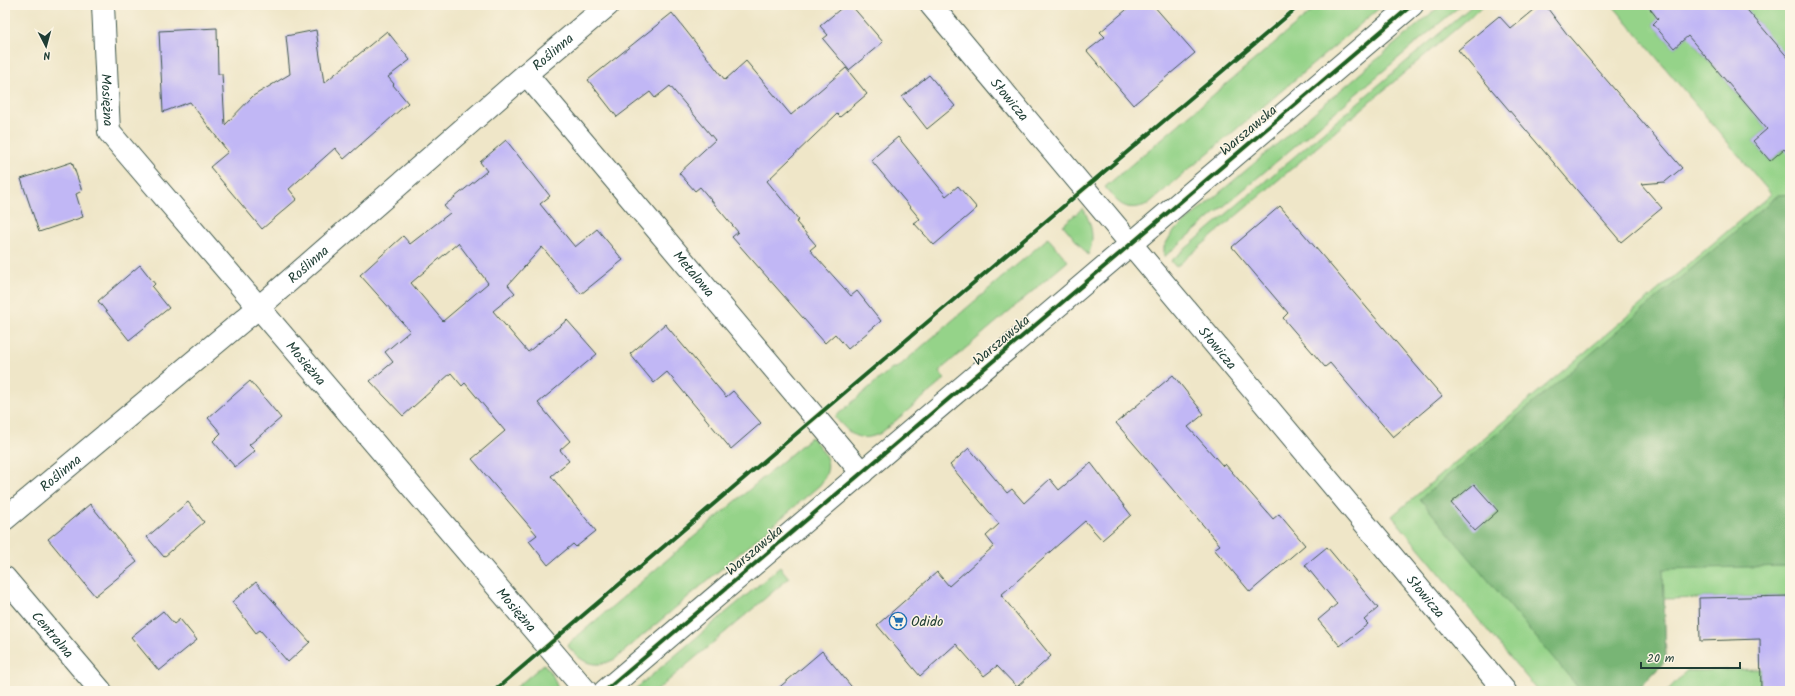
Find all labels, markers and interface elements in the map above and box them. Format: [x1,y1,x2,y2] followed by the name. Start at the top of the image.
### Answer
[26,26,66,66] north arrow
[528,28,579,76] street label: Roślinna
[42,46,51,64] text: N
[94,73,119,127] street label: Mosiężna
[984,74,1034,126] street label: Słowicza
[1215,100,1282,161] street label: Warszawska
[283,241,334,289] street label: Roślinna
[667,246,720,302] street label: Metalowa
[968,310,1035,371] street label: Warszawska
[1192,322,1242,375] street label: Słowicza
[280,337,331,391] street label: Mosiężna
[35,450,87,498] street label: Roślinna
[721,520,788,581] street label: Warszawska
[1400,570,1450,623] street label: Słowicza
[490,583,541,638] street label: Mosiężna
[26,606,79,664] street label: Centralna
[888,611,908,631] supermarket icon: Odido
[911,611,943,633] place label: Odido
[1641,644,1740,670] scale bar
[1647,649,1675,668] text: 20 m

